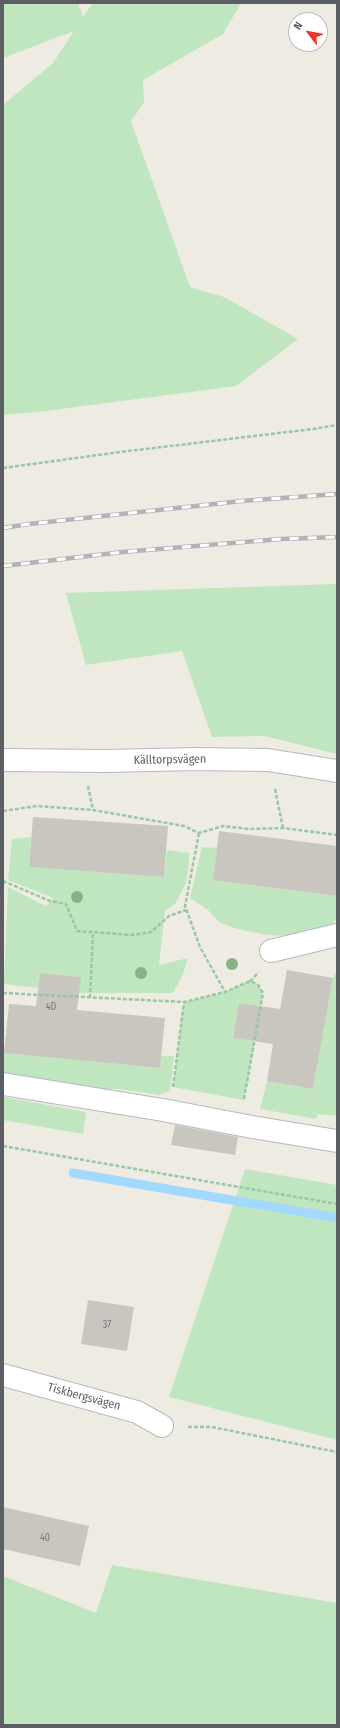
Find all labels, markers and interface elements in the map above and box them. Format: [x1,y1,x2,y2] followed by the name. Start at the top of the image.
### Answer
[288,12,328,52] north arrow
[291,20,306,32] text: N
[134,752,206,768] street label: Källtorpsvägen
[46,1001,56,1013] house number: 4D
[103,1319,111,1331] house number: 37
[46,1380,122,1414] street label: Tiskbergsvägen
[40,1532,50,1544] house number: 40

